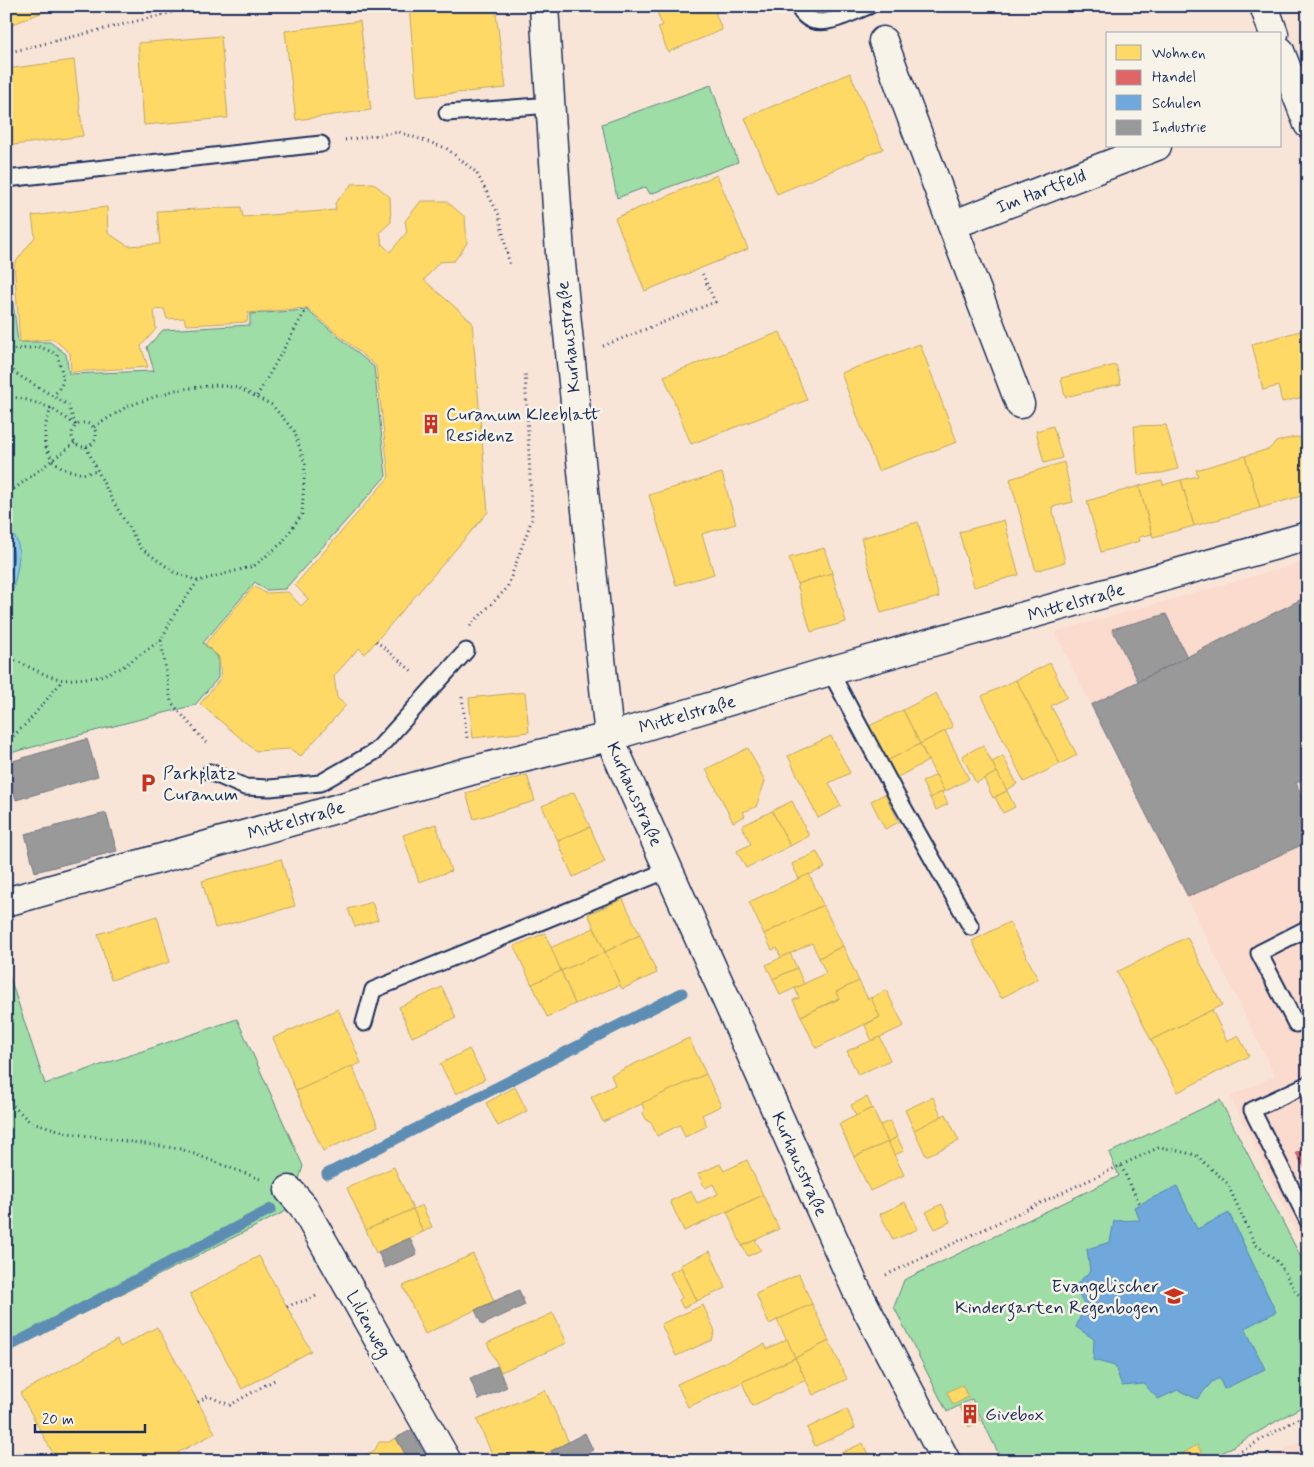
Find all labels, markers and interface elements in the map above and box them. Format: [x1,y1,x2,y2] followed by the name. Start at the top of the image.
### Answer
[1106,32,1282,148] legend
[1152,44,1206,64] text: Wohnen
[1152,68,1196,88] text: Handel
[1152,94,1202,114] text: Schulen
[1152,118,1207,138] text: Industrie
[993,164,1090,220] street label: Im Hartfeld
[551,280,587,394] street label: Kurhausstraße
[446,403,601,448] place label: Curanum Kleeblatt Residenz
[420,413,442,435] building icon: Curanum Kleeblatt Residenz
[1025,578,1128,628] street label: Mittelstraße
[636,690,739,740] street label: Mittelstraße
[600,738,668,851] street label: Kurhausstraße
[163,762,238,807] place label: Parkplatz Curanum
[137,772,159,794] parking icon: Parkplatz Curanum
[245,796,348,846] street label: Mittelstraße
[765,1108,833,1221] street label: Kurhausstraße
[955,1275,1159,1322] place label: Evangelischer Kindergarten Regenbogen
[1163,1285,1185,1307] school or university icon: Evangelischer Kindergarten Regenbogen
[339,1287,396,1363] street label: Lilienweg
[35,1402,145,1434] scale bar
[959,1403,981,1425] building icon: Givebox
[985,1403,1044,1427] place label: Givebox
[42,1410,74,1430] text: 20 m

